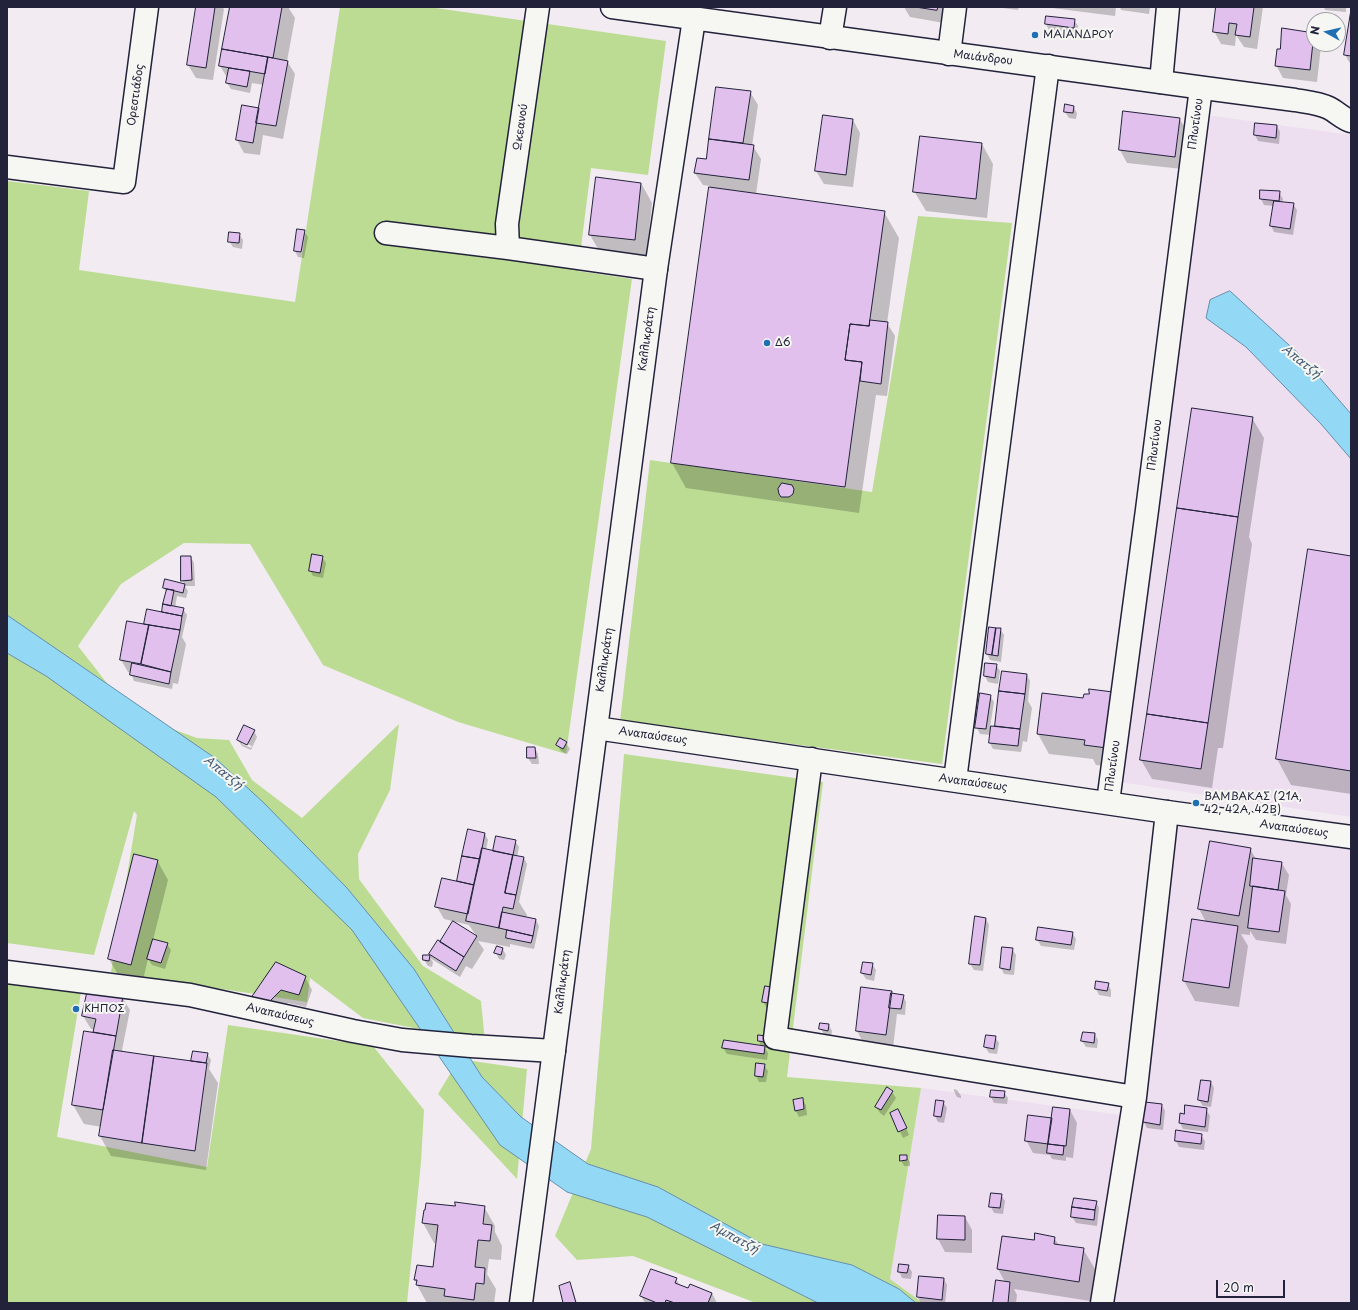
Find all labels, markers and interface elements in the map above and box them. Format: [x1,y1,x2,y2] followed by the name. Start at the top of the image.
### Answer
[1306,12,1346,52] north arrow
[1306,25,1324,36] text: N
[1043,28,1114,42] place label: ΜΑΙΑΝΔΡΟΥ
[1030,30,1040,40] marker: ΜΑΙΑΝΔΡΟΥ
[953,48,1013,68] street label: Μαιάνδρου
[125,63,147,127] street label: Ορεστιάδος
[1186,97,1206,151] street label: Πλωτίνου
[511,103,531,151] street label: Ωκεανού
[636,306,658,372] street label: Καλλικράτη
[775,336,791,350] place label: Δ6
[762,338,772,348] marker: Δ6
[1279,342,1323,382] water label: Απατζή
[1145,419,1165,471] street label: Πλωτίνου
[594,627,616,693] street label: Καλλικράτη
[618,725,688,747] street label: Αναπαύσεως
[1103,739,1123,793] street label: Πλωτίνου
[201,753,245,793] water label: Απατζή
[938,772,1008,794] street label: Αναπαύσεως
[1204,790,1302,816] place label: ΒΑΜΒΑΚΑΣ (21Α, 42, 42Α, 42Β)
[1191,798,1201,808] marker: ΒΑΜΒΑΚΑΣ (21Α, 42, 42Α, 42Β)
[1259,818,1329,840] street label: Αναπαύσεως
[552,949,574,1015] street label: Καλλικράτη
[245,1001,315,1029] street label: Αναπαύσεως
[84,1002,125,1016] place label: ΚΗΠΟΣ
[71,1004,81,1014] marker: ΚΗΠΟΣ
[707,1219,761,1257] water label: Αμπατζή
[1218,1272,1287,1298] scale bar
[1223,1278,1254,1296] text: 20 m

